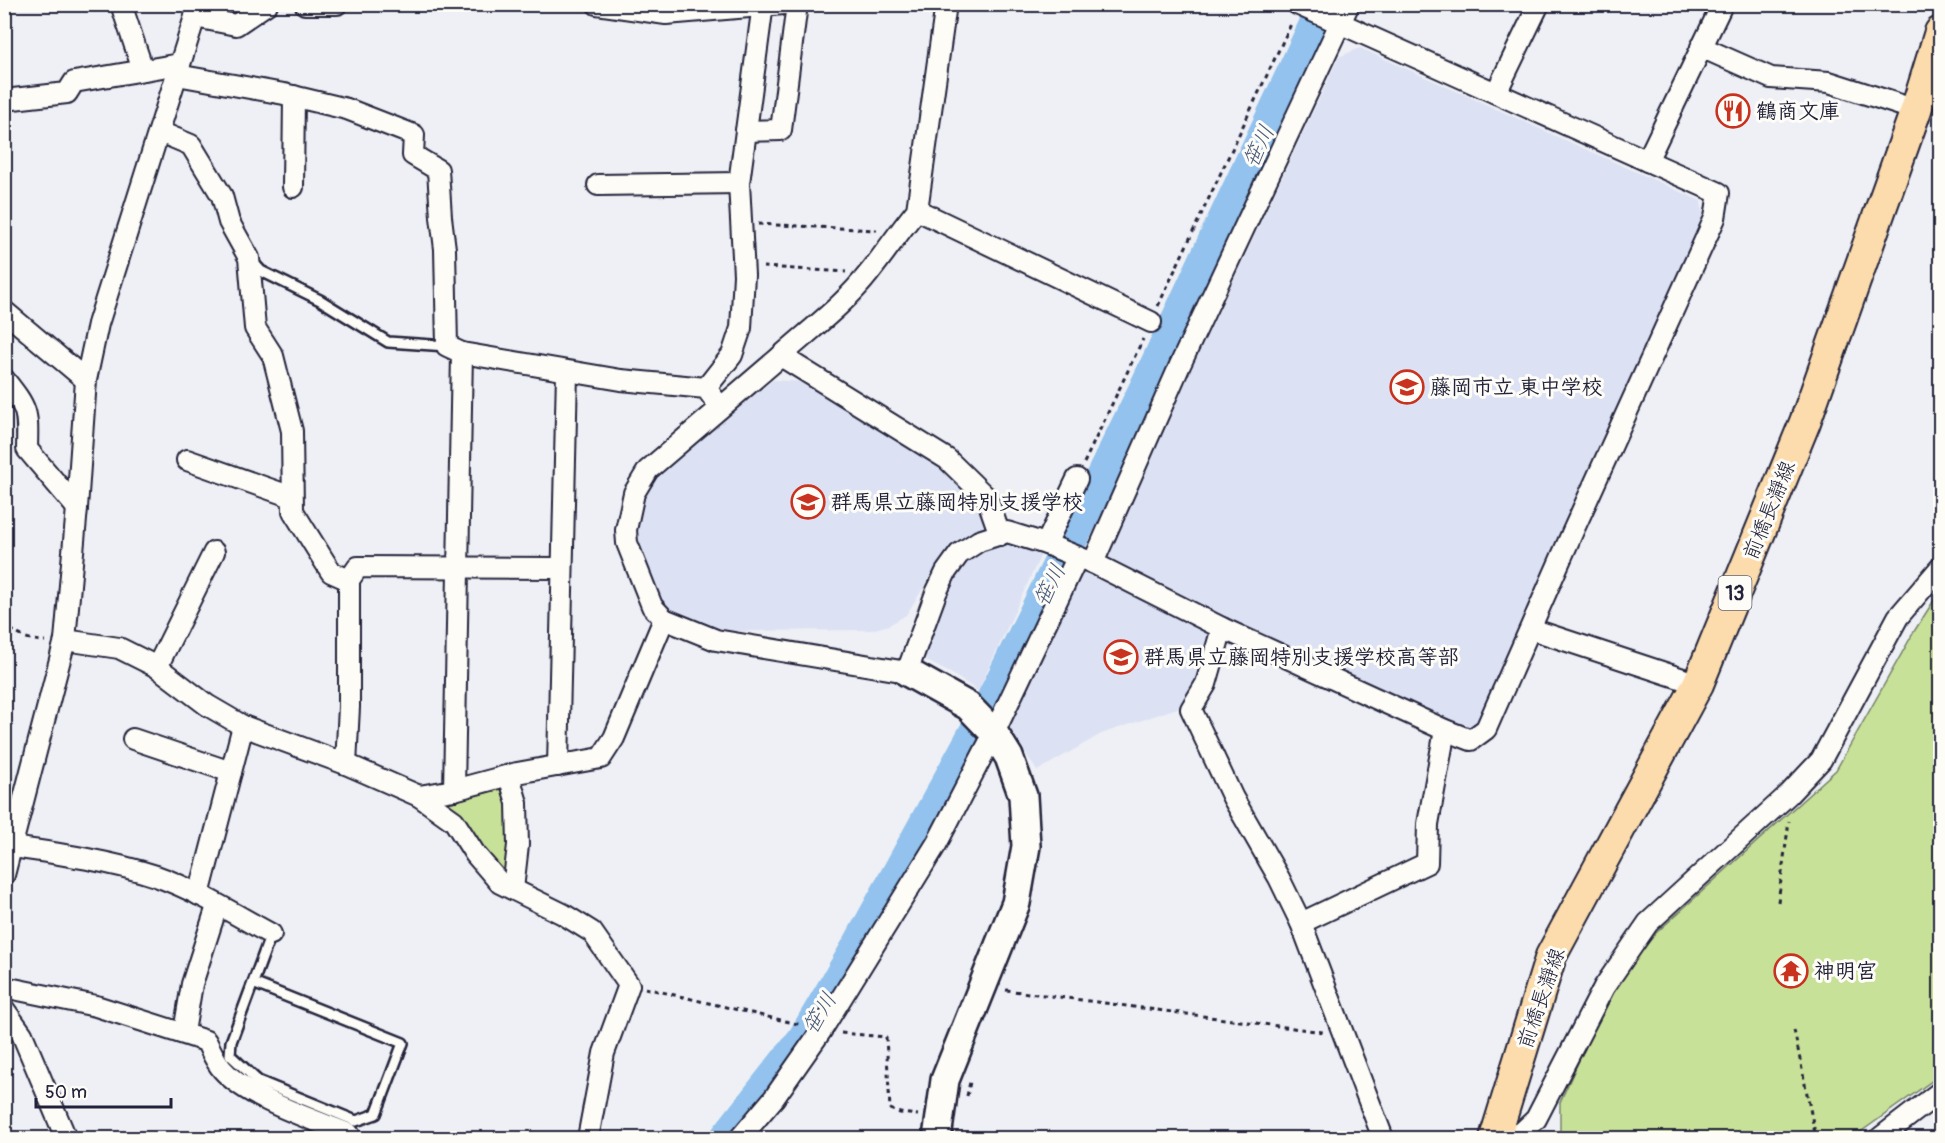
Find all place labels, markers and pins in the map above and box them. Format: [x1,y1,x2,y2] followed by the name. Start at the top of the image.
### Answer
[1715,93,1751,129] restaurant icon: 鶴商文庫
[1756,98,1840,125] place label: 鶴商文庫
[1389,369,1425,405] school or university icon: 藤岡市立 東中学校
[1430,374,1603,401] place label: 藤岡市立 東中学校
[790,484,826,520] school or university icon: 群馬県立藤岡特別支援学校
[831,489,1083,516] place label: 群馬県立藤岡特別支援学校
[1103,639,1139,675] school or university icon: 群馬県立藤岡特別支援学校高等部
[1144,644,1459,671] place label: 群馬県立藤岡特別支援学校高等部
[1773,953,1809,989] temple icon: 神明宮
[1814,958,1877,985] place label: 神明宮

